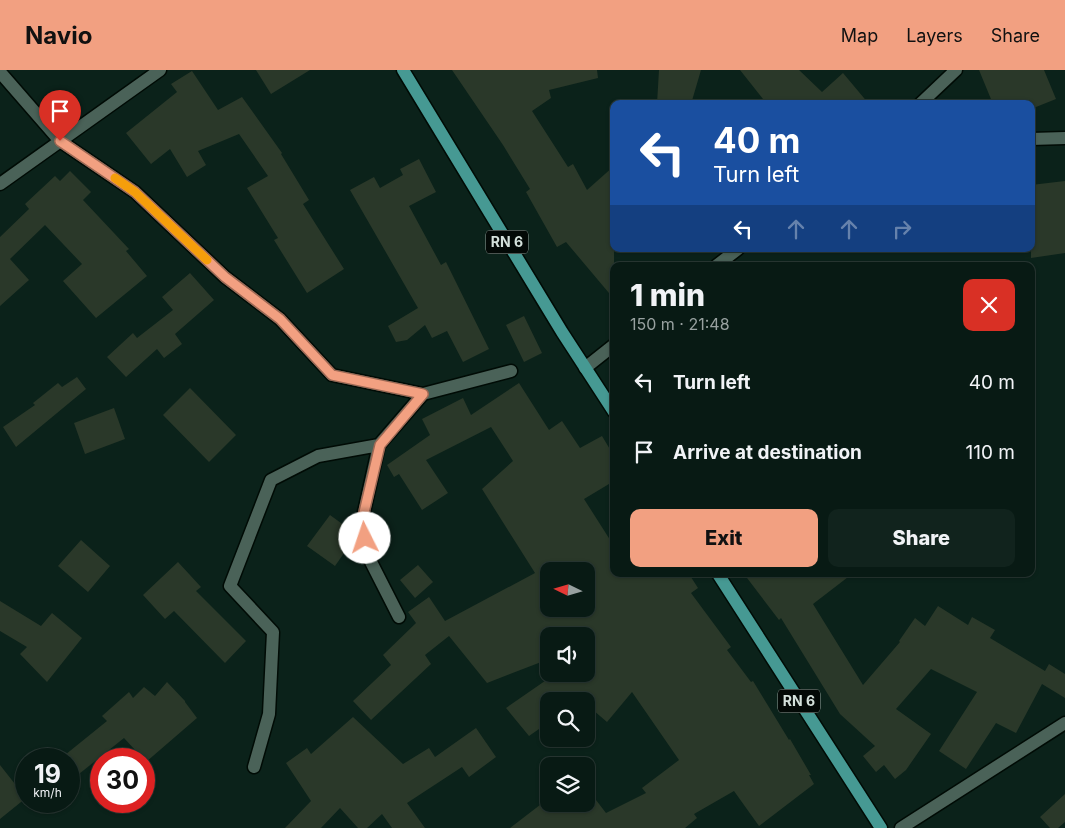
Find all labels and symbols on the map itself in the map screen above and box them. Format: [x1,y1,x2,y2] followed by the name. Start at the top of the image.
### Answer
[39,90,81,141] pin
[486,230,528,253] road number: RN 6
[338,511,390,563] position arrow
[540,562,595,618] north arrow
[778,690,820,712] road number: RN 6
[90,748,155,813] speed limit sign: 30

